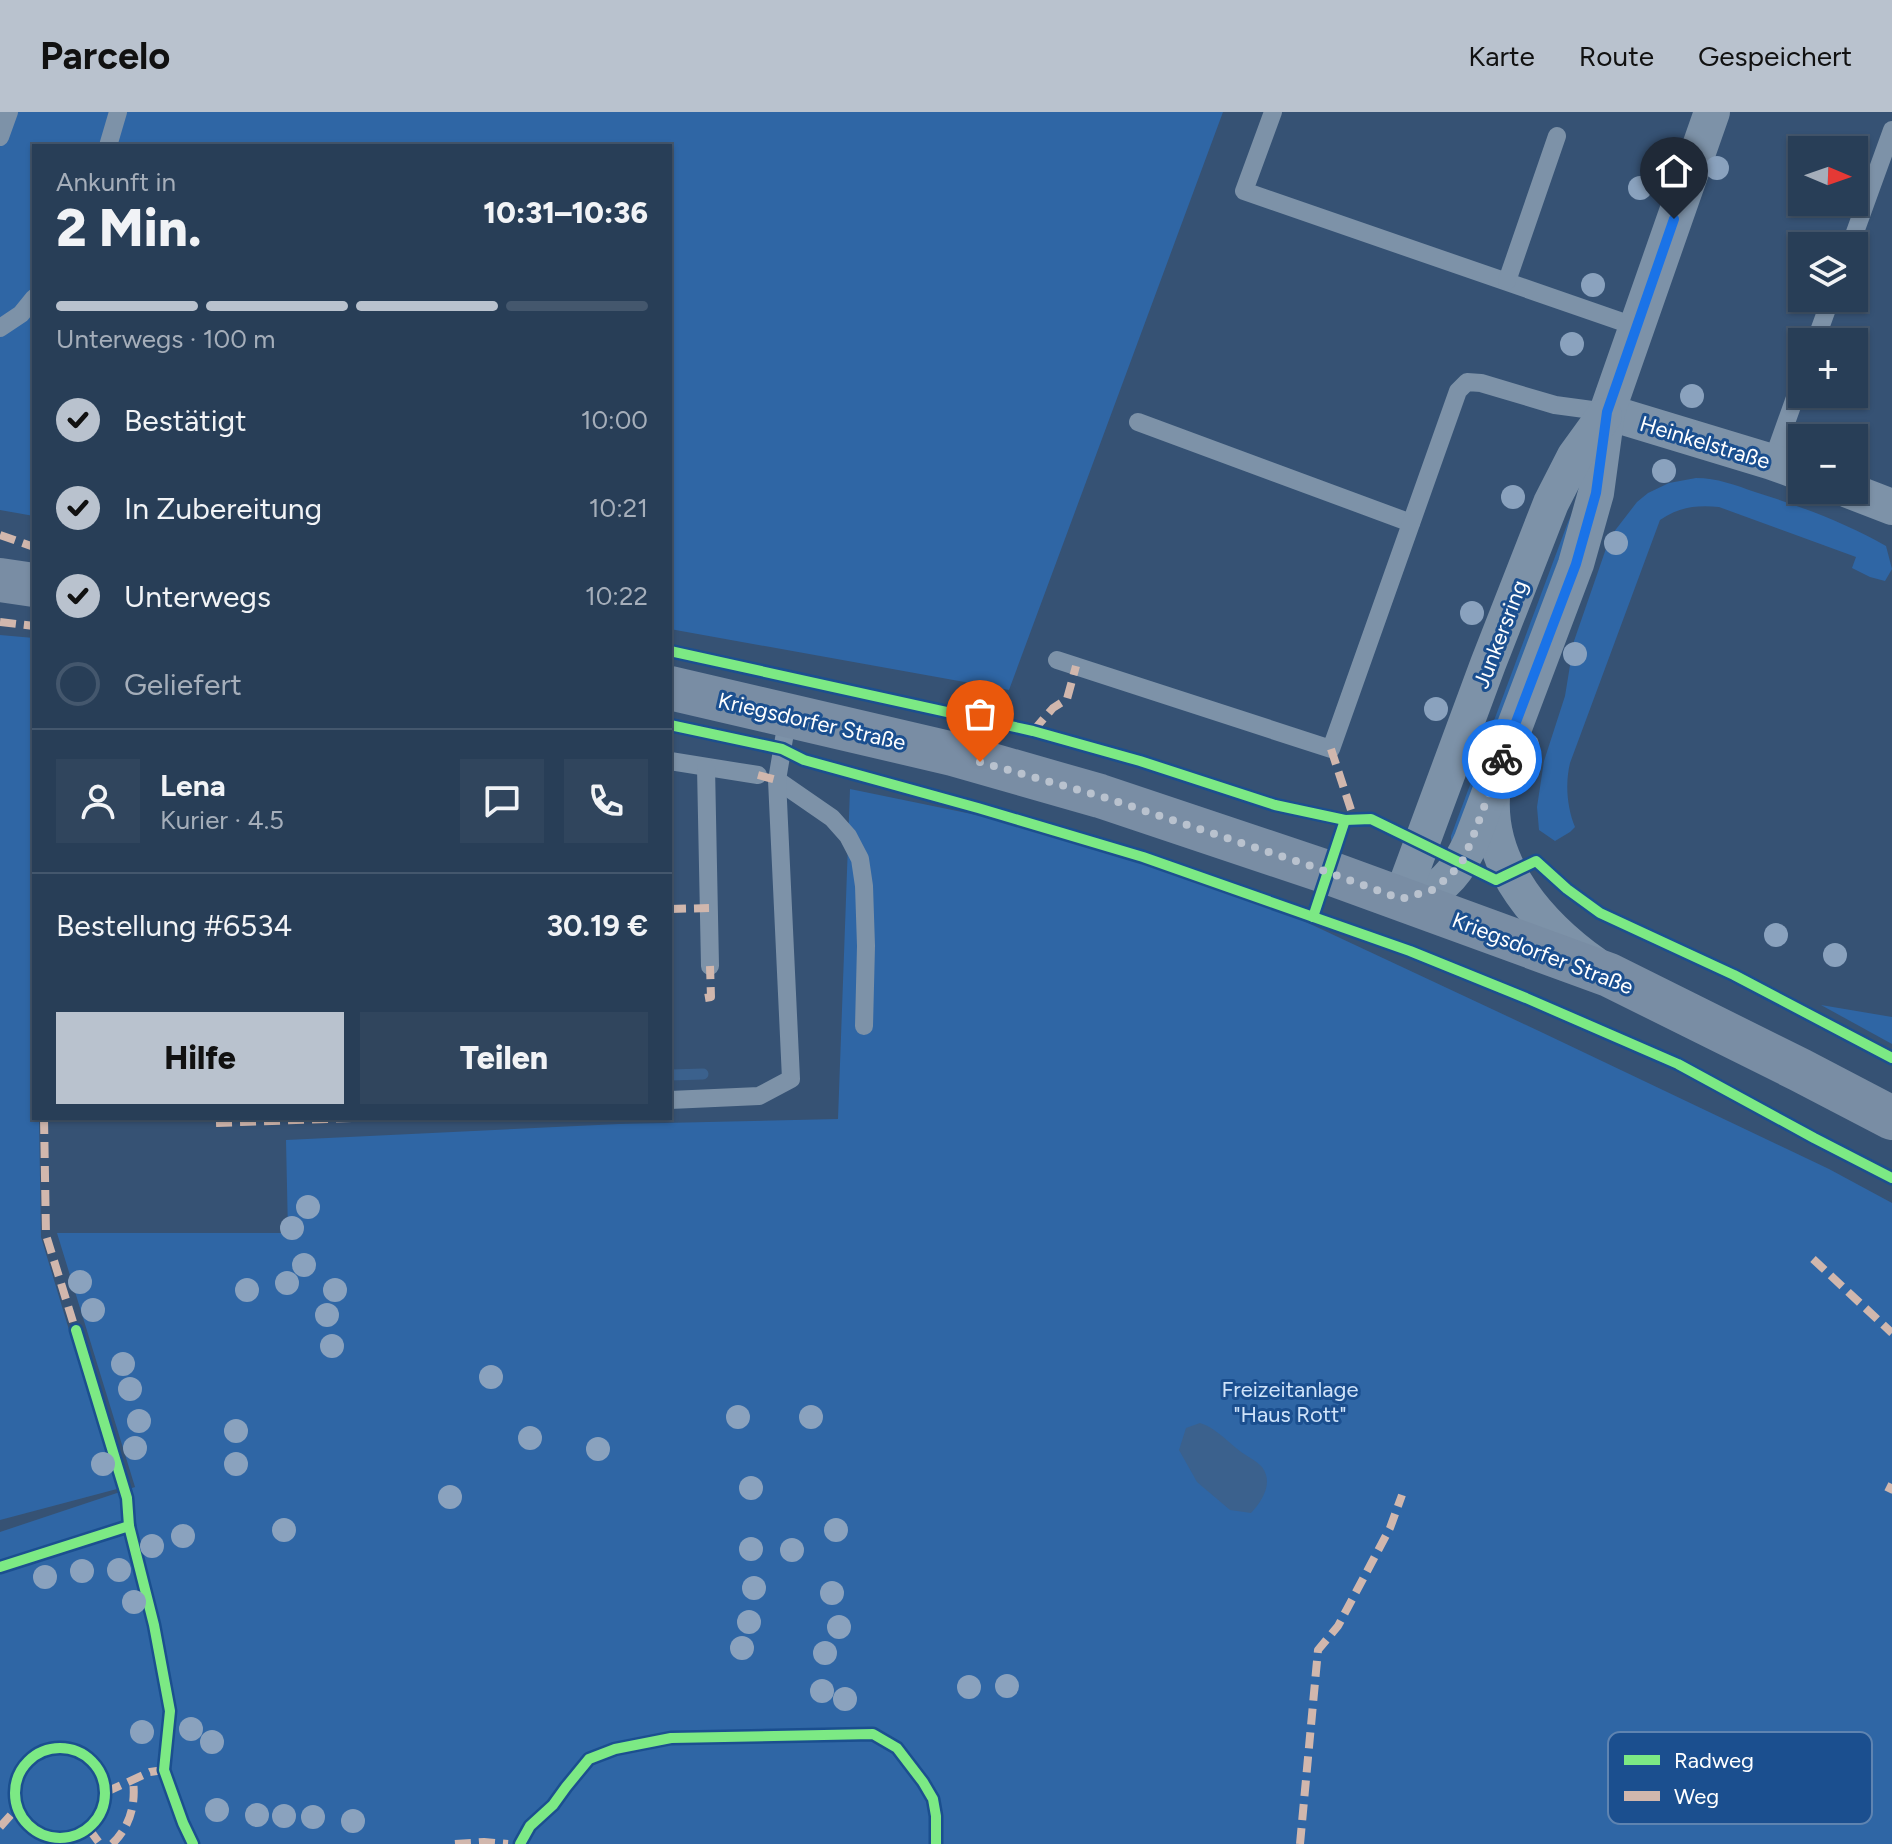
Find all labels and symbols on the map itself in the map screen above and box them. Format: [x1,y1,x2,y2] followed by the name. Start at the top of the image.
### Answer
[1788,136,1868,216] north arrow
[1640,137,1708,219] pin
[1636,410,1773,475] street label: Heinkelstraße
[1467,576,1533,692] street label: Junkersring
[946,680,1014,762] pin
[715,687,908,756] street label: Kriegsdorfer Straße
[1462,719,1542,799] courier
[1448,906,1637,1000] street label: Kriegsdorfer Straße
[1222,1376,1358,1428] park label: Freizeitanlage "Haus Rott"
[1608,1732,1872,1824] legend
[1674,1747,1754,1774] text: Radweg
[1674,1783,1719,1810] text: Weg

